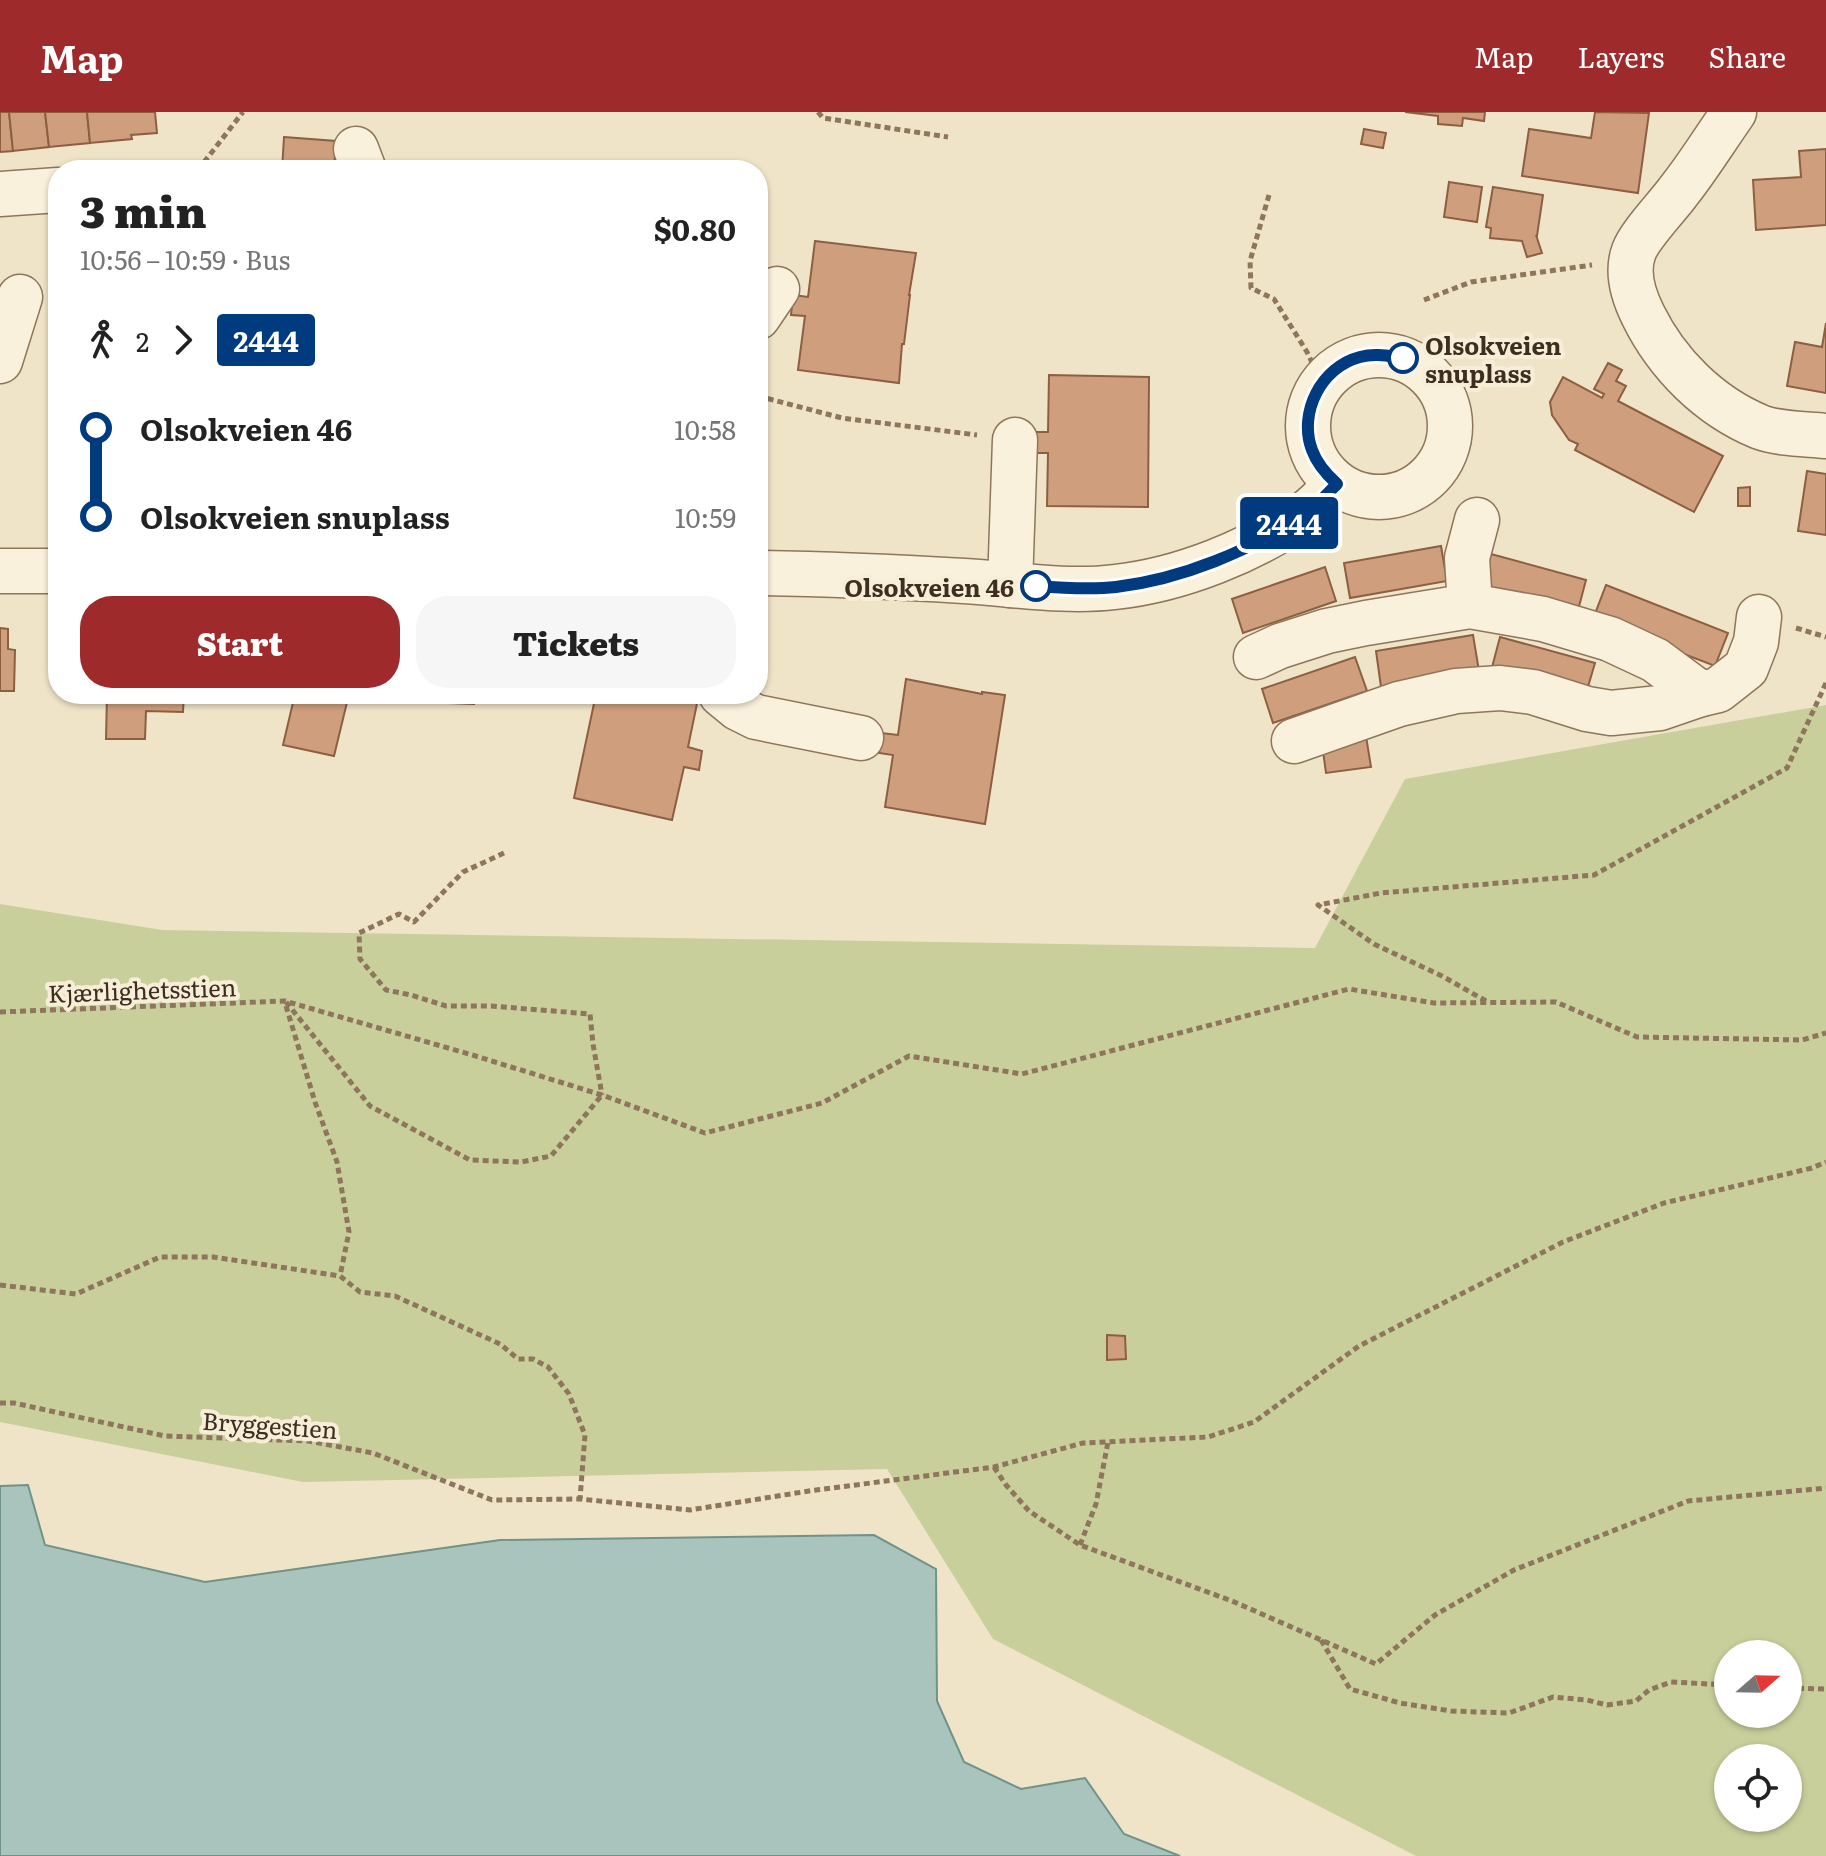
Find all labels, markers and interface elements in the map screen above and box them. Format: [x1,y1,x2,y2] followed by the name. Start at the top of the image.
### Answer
[40,28,124,85] text: Map
[1474,35,1533,77] text: Map
[1577,35,1664,77] text: Layers
[1708,35,1786,77] text: Share
[80,176,207,242] text: 3 min
[654,206,736,250] text: $0.80
[80,239,290,278] text: 10:56 – 10:59 · Bus
[80,318,124,362] icon: walk
[161,318,205,362] icon: forward
[233,319,299,361] text: 2444
[136,321,149,360] text: 2
[1425,327,1562,390] place label: Olsokveien snuplass
[1388,343,1418,373] marker: Olsokveien snuplass
[140,406,352,450] text: Olsokveien 46
[674,409,736,448] text: 10:58
[140,494,450,538] text: Olsokveien snuplass
[675,497,736,536] text: 10:59
[1233,497,1345,549] line badge: 2444
[1256,502,1322,544] text: 2444
[844,569,1014,604] place label: Olsokveien 46
[1021,571,1051,601] marker: Olsokveien 46
[80,596,400,688] button: Start
[416,596,736,688] button: Tickets
[47,968,237,1010] street label: Kjærlighetsstien
[201,1402,339,1446] street label: Bryggestien
[1714,1640,1802,1728] north arrow
[1714,1640,1802,1832] map controls
[1714,1744,1802,1832] button: locate

